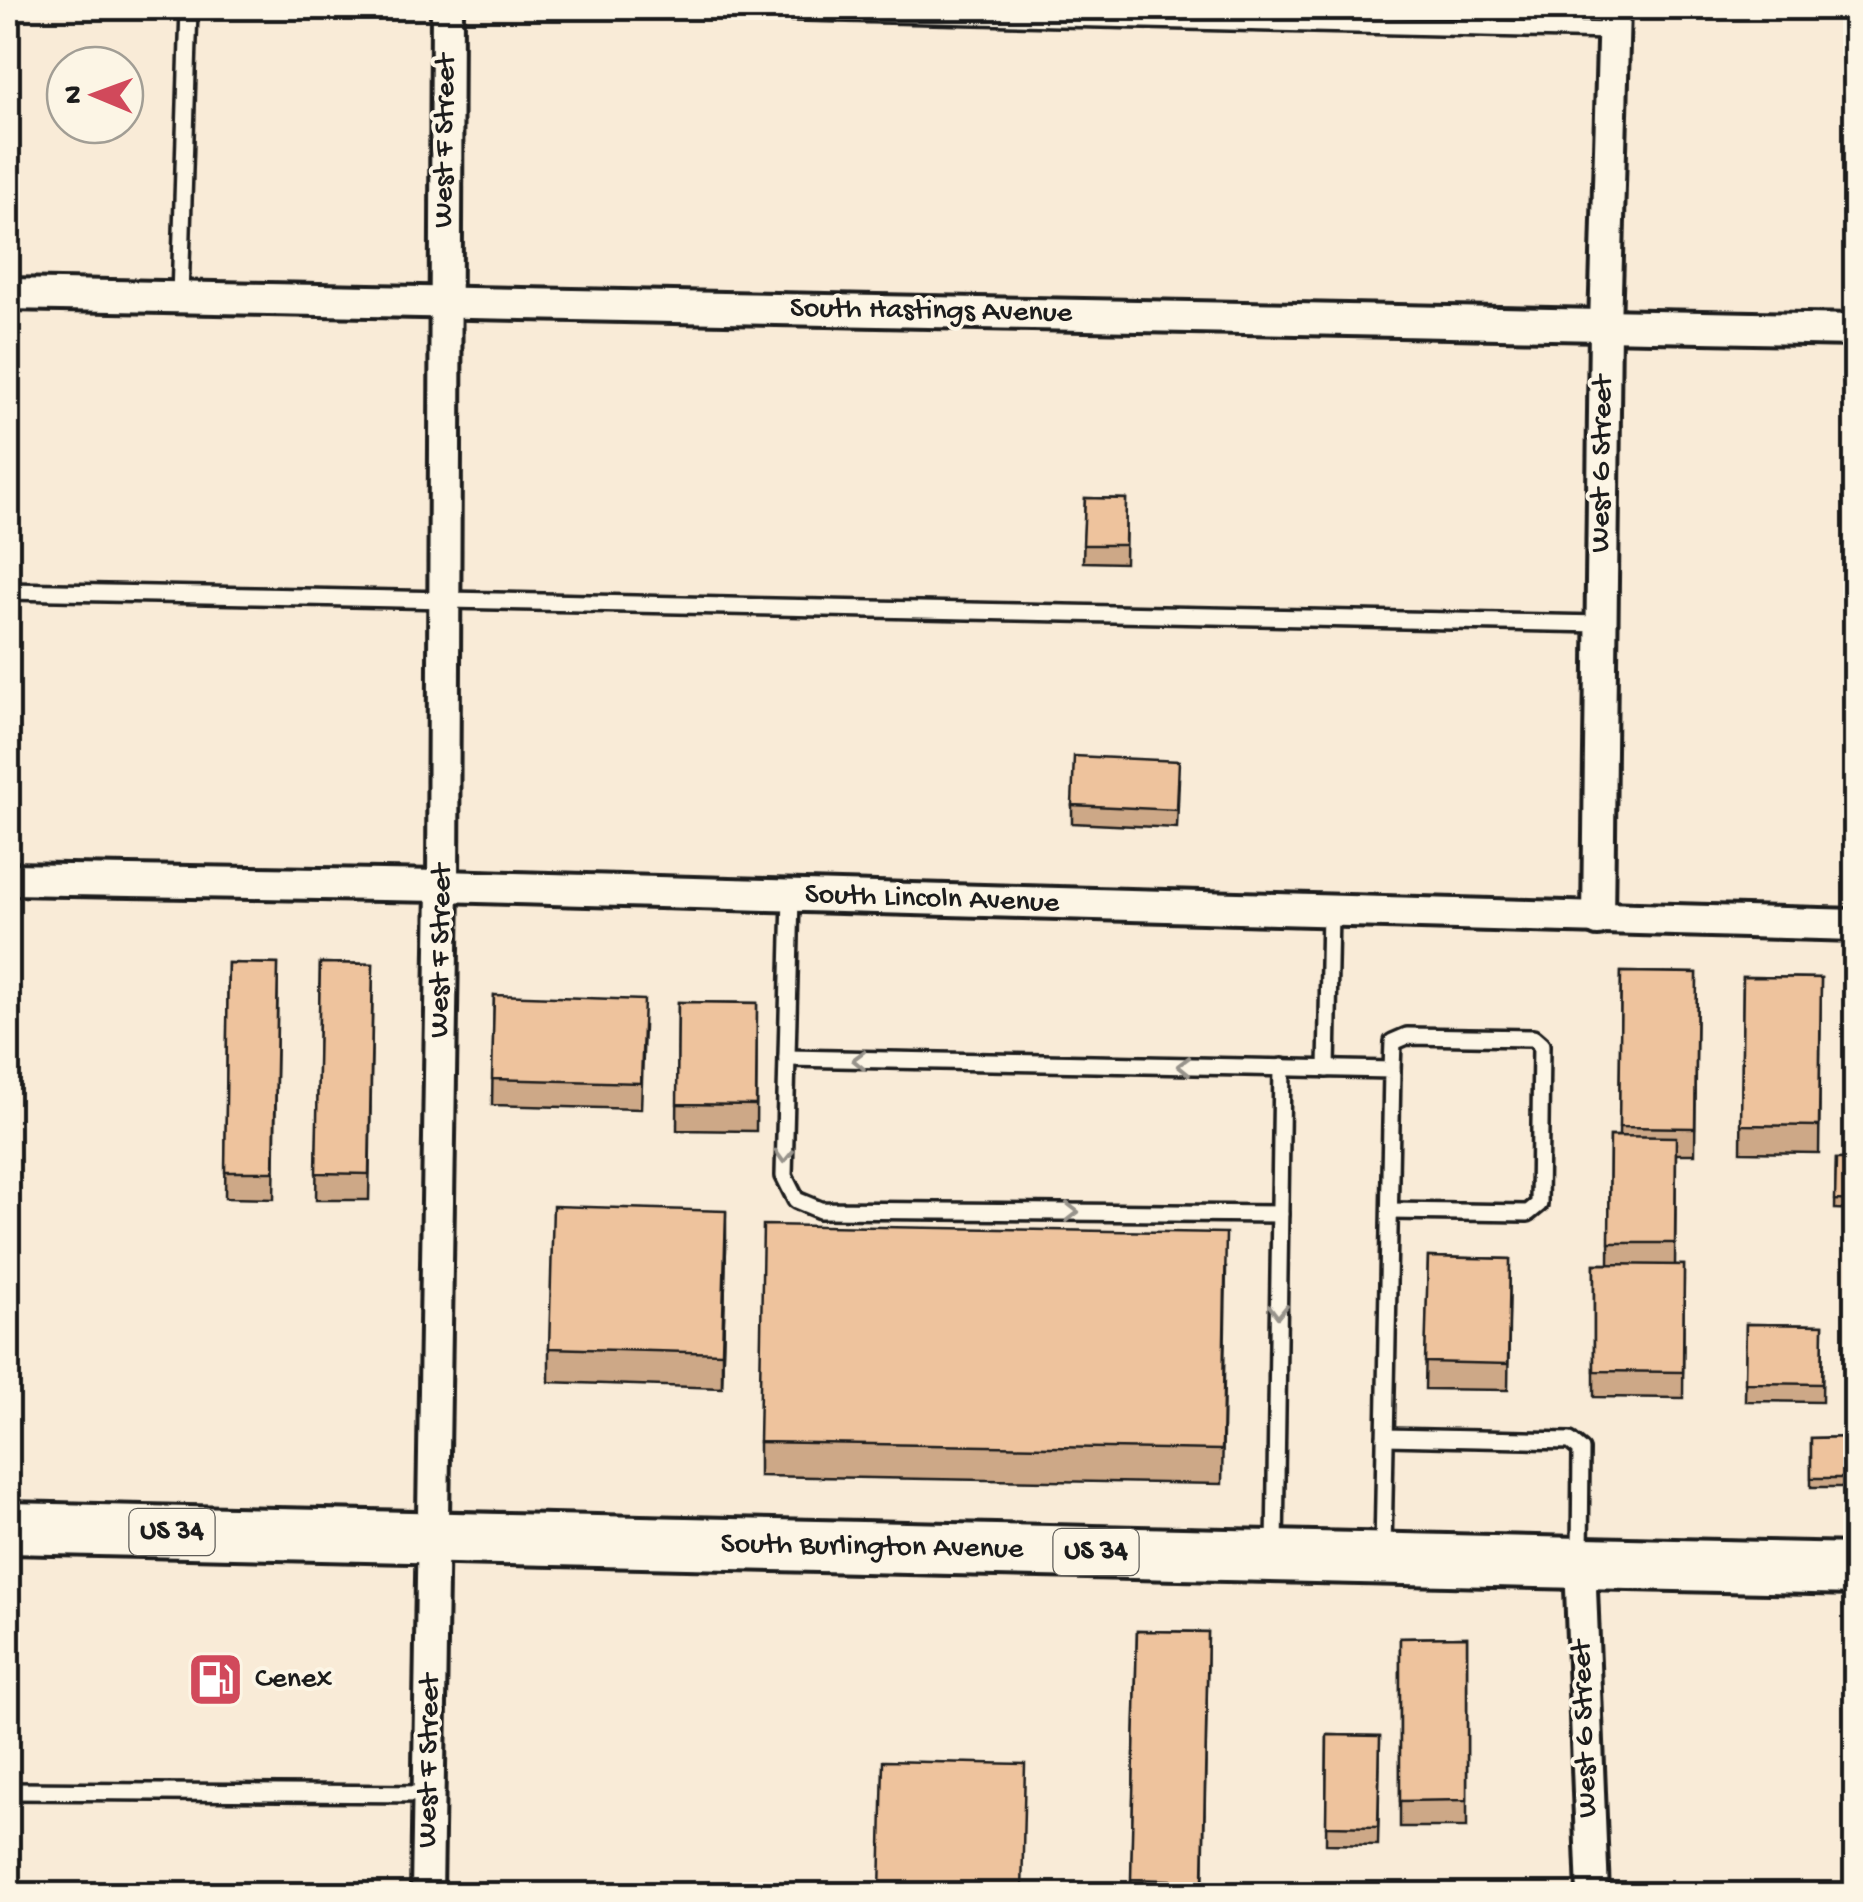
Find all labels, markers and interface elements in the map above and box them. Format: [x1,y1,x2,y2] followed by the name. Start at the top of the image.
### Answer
[45,45,145,145] north arrow
[427,51,465,228] street label: West F Street
[58,85,91,104] text: N
[790,292,1073,332] street label: South Hastings Avenue
[1584,372,1622,553] street label: West G Street
[423,861,461,1038] street label: West F Street
[804,878,1060,922] street label: South Lincoln Avenue
[851,1049,867,1070] one-way arrow
[1176,1055,1192,1076] one-way arrow
[774,1148,795,1164] one-way arrow
[1064,1201,1080,1223] one-way arrow
[1268,1304,1289,1320] one-way arrow
[130,1509,214,1555] road number: US 34
[720,1528,1024,1568] street label: South Burlington Avenue
[1054,1529,1138,1575] road number: US 34
[1565,1637,1607,1818] street label: West G Street
[186,1650,246,1710] fuel station icon: Cenex
[255,1663,332,1698] place label: Cenex
[411,1671,449,1848] street label: West F Street

